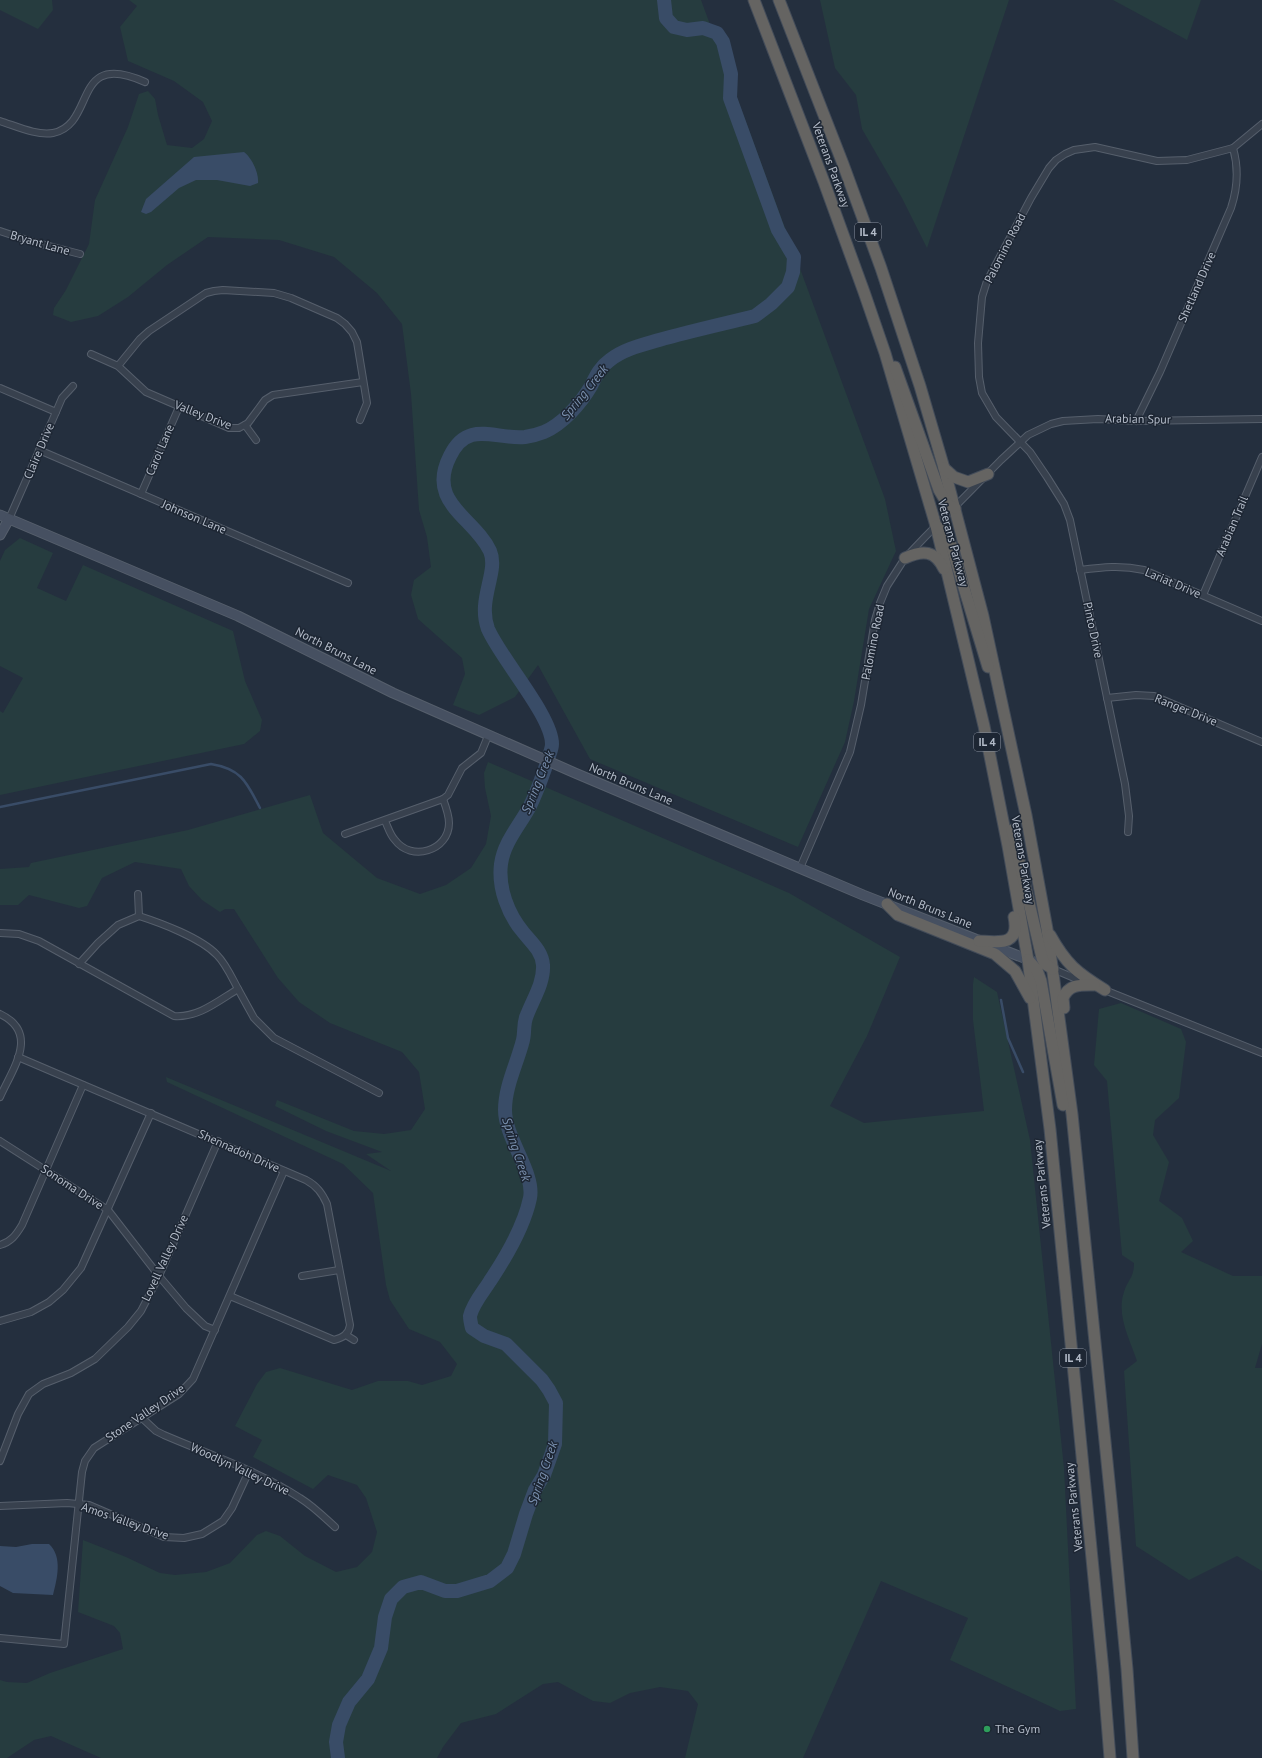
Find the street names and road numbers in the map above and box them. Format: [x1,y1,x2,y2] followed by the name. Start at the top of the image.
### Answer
[809,119,854,210] street label: Veterans Parkway
[980,210,1029,285] street label: Palomino Road
[855,223,881,241] road number: IL 4
[9,227,72,258] street label: Bryant Lane
[1174,249,1219,324] street label: Shetland Drive
[171,396,234,432] street label: Valley Drive
[1105,410,1171,427] street label: Arabian Spur
[20,420,57,481] street label: Claire Drive
[142,422,177,478] street label: Carol Lane
[1212,493,1251,558] street label: Arabian Trail
[159,496,229,537] street label: Johnson Lane
[934,497,972,588] street label: Veterans Parkway
[1143,564,1203,601] street label: Lariat Drive
[1080,600,1107,659] street label: Pinto Drive
[858,603,887,681] street label: Palomino Road
[293,623,380,678] street label: North Bruns Lane
[1153,690,1220,729] street label: Ranger Drive
[974,733,1000,751] road number: IL 4
[587,759,675,808] street label: North Bruns Lane
[1008,814,1039,906] street label: Veterans Parkway
[886,884,975,931] street label: North Bruns Lane
[196,1126,282,1175] street label: Shennadoh Drive
[1029,1138,1054,1230] street label: Veterans Parkway
[38,1161,106,1212] street label: Sonoma Drive
[138,1212,191,1303] street label: Lovell Valley Drive
[1060,1349,1086,1367] road number: IL 4
[102,1381,187,1445] street label: Stone Valley Drive
[188,1439,292,1498] street label: Woodlyn Valley Drive
[1061,1461,1086,1553] street label: Veterans Parkway
[80,1499,171,1542] street label: Amos Valley Drive

